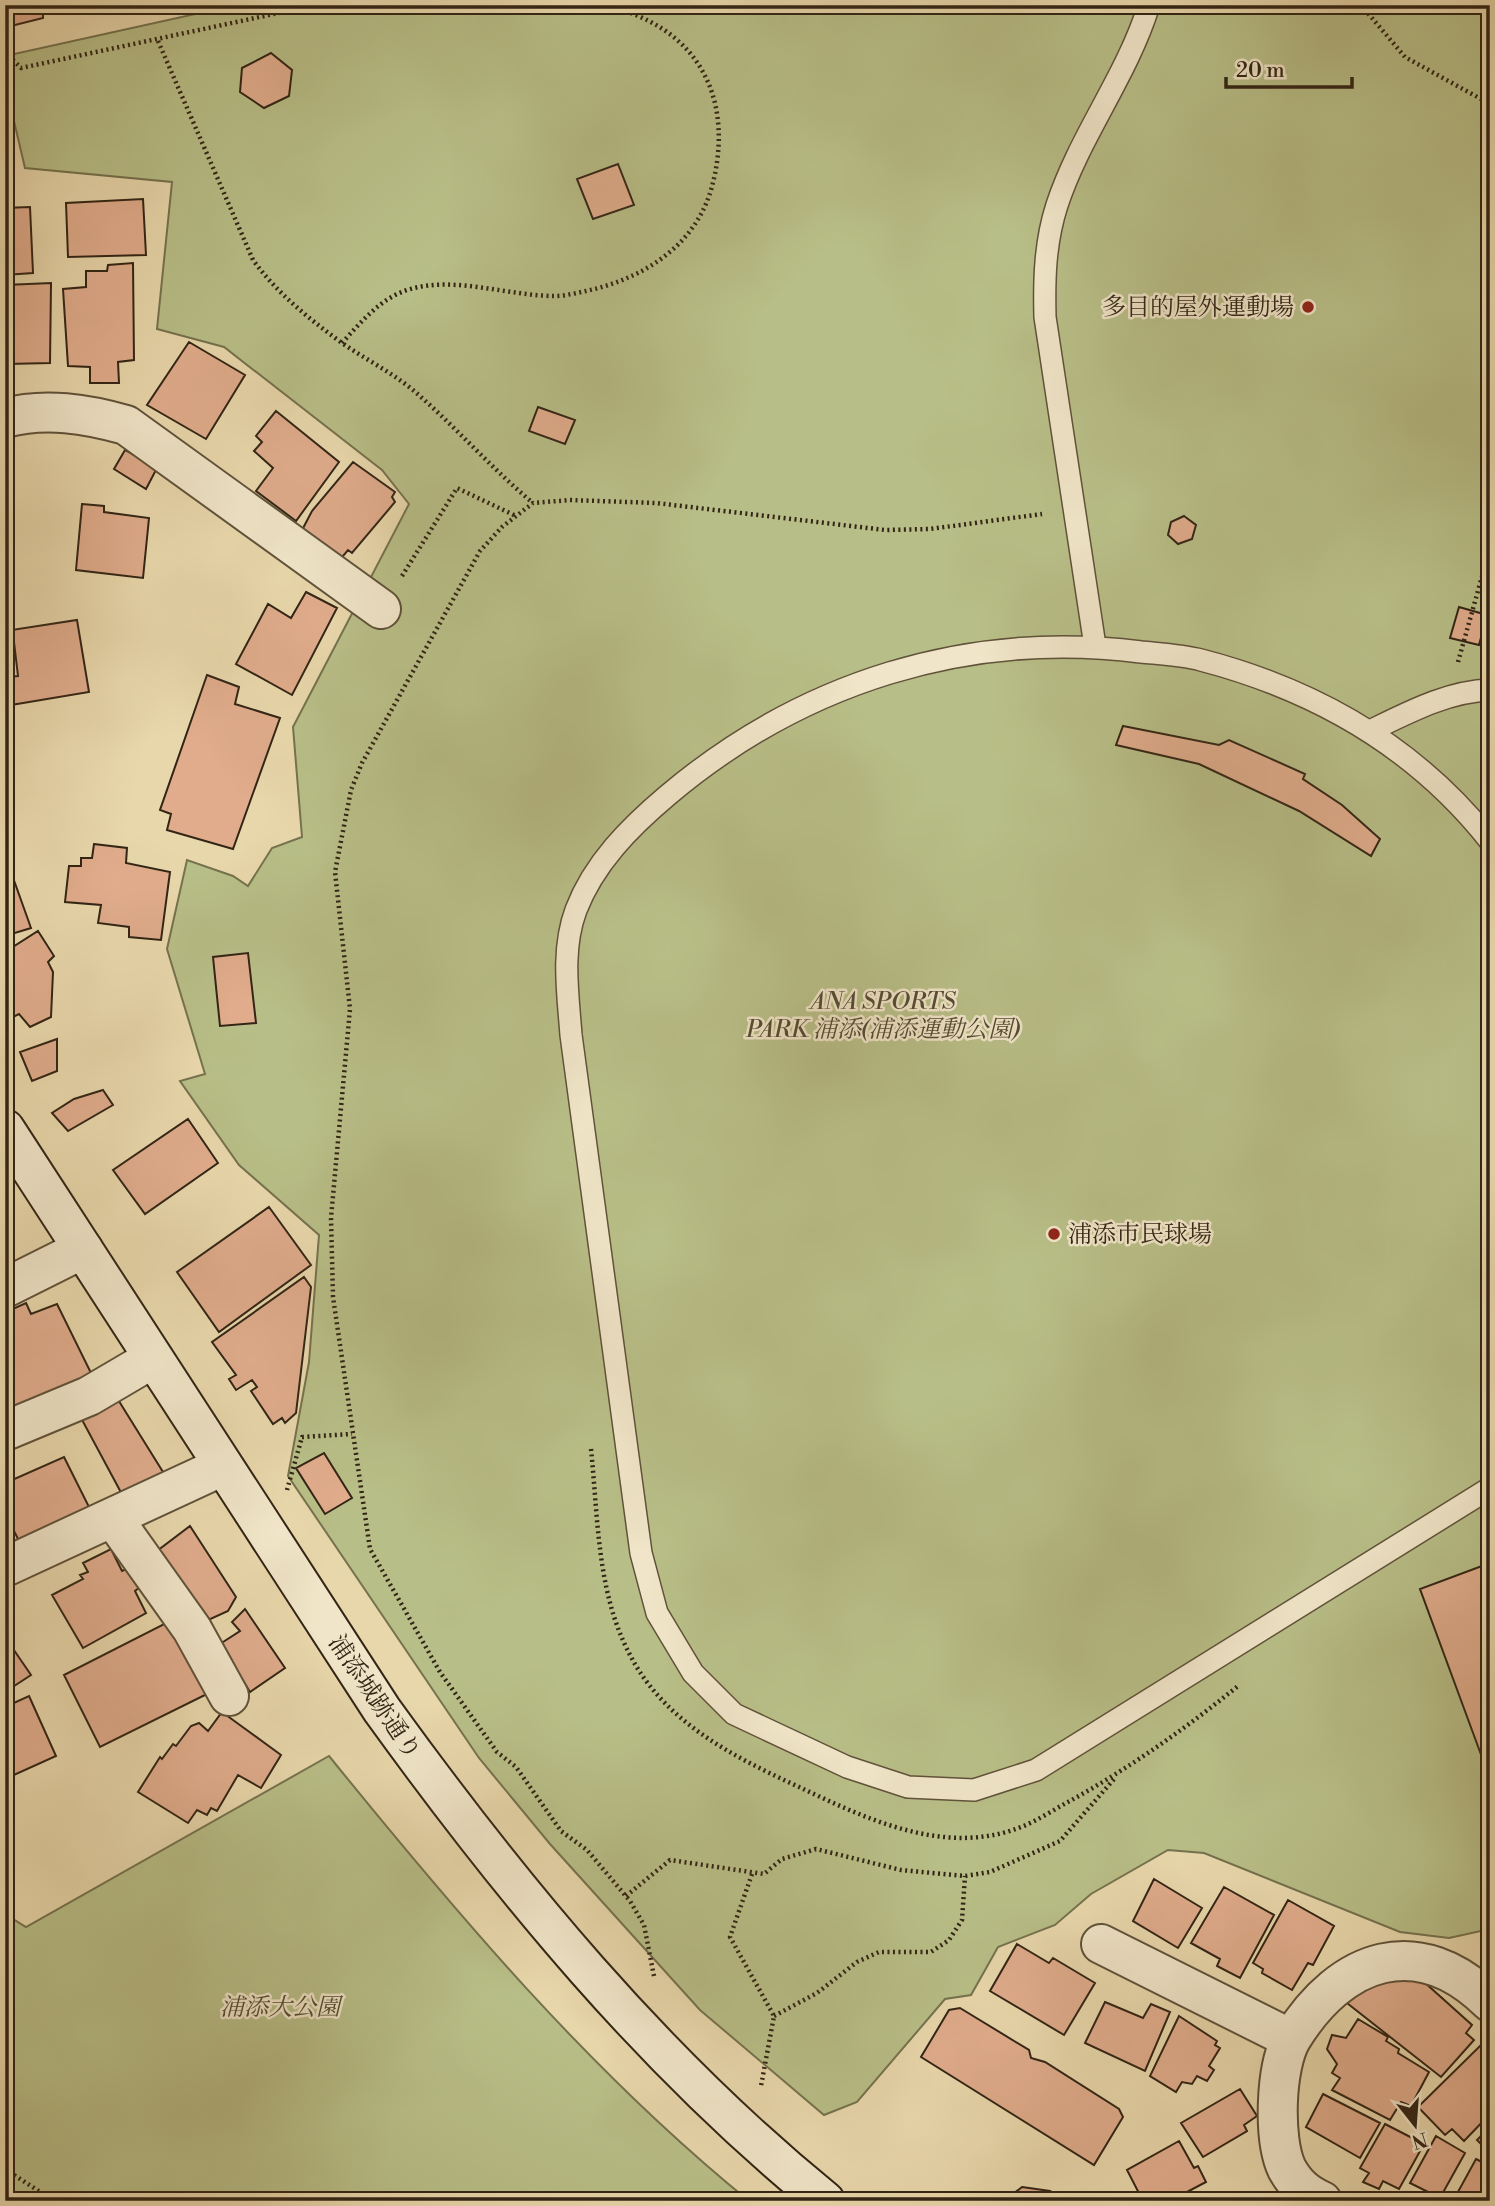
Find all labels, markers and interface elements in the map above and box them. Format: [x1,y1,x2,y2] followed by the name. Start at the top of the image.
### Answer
[1226,46,1352,90] scale bar
[1236,58,1285,84] text: 20 m
[1102,293,1294,323] place label: 多目的屋外運動場
[1300,299,1316,315] marker: 多目的屋外運動場
[745,987,1020,1045] park label: ANA SPORTS PARK 浦添(浦添運動公園)
[1068,1220,1212,1250] place label: 浦添市民球場
[1046,1226,1062,1242] marker: 浦添市民球場
[321,1629,427,1766] street label: 浦添城跡通り
[220,1993,344,2023] park label: 浦添大公園
[1380,2090,1450,2160] north arrow
[1409,2127,1430,2154] text: N

